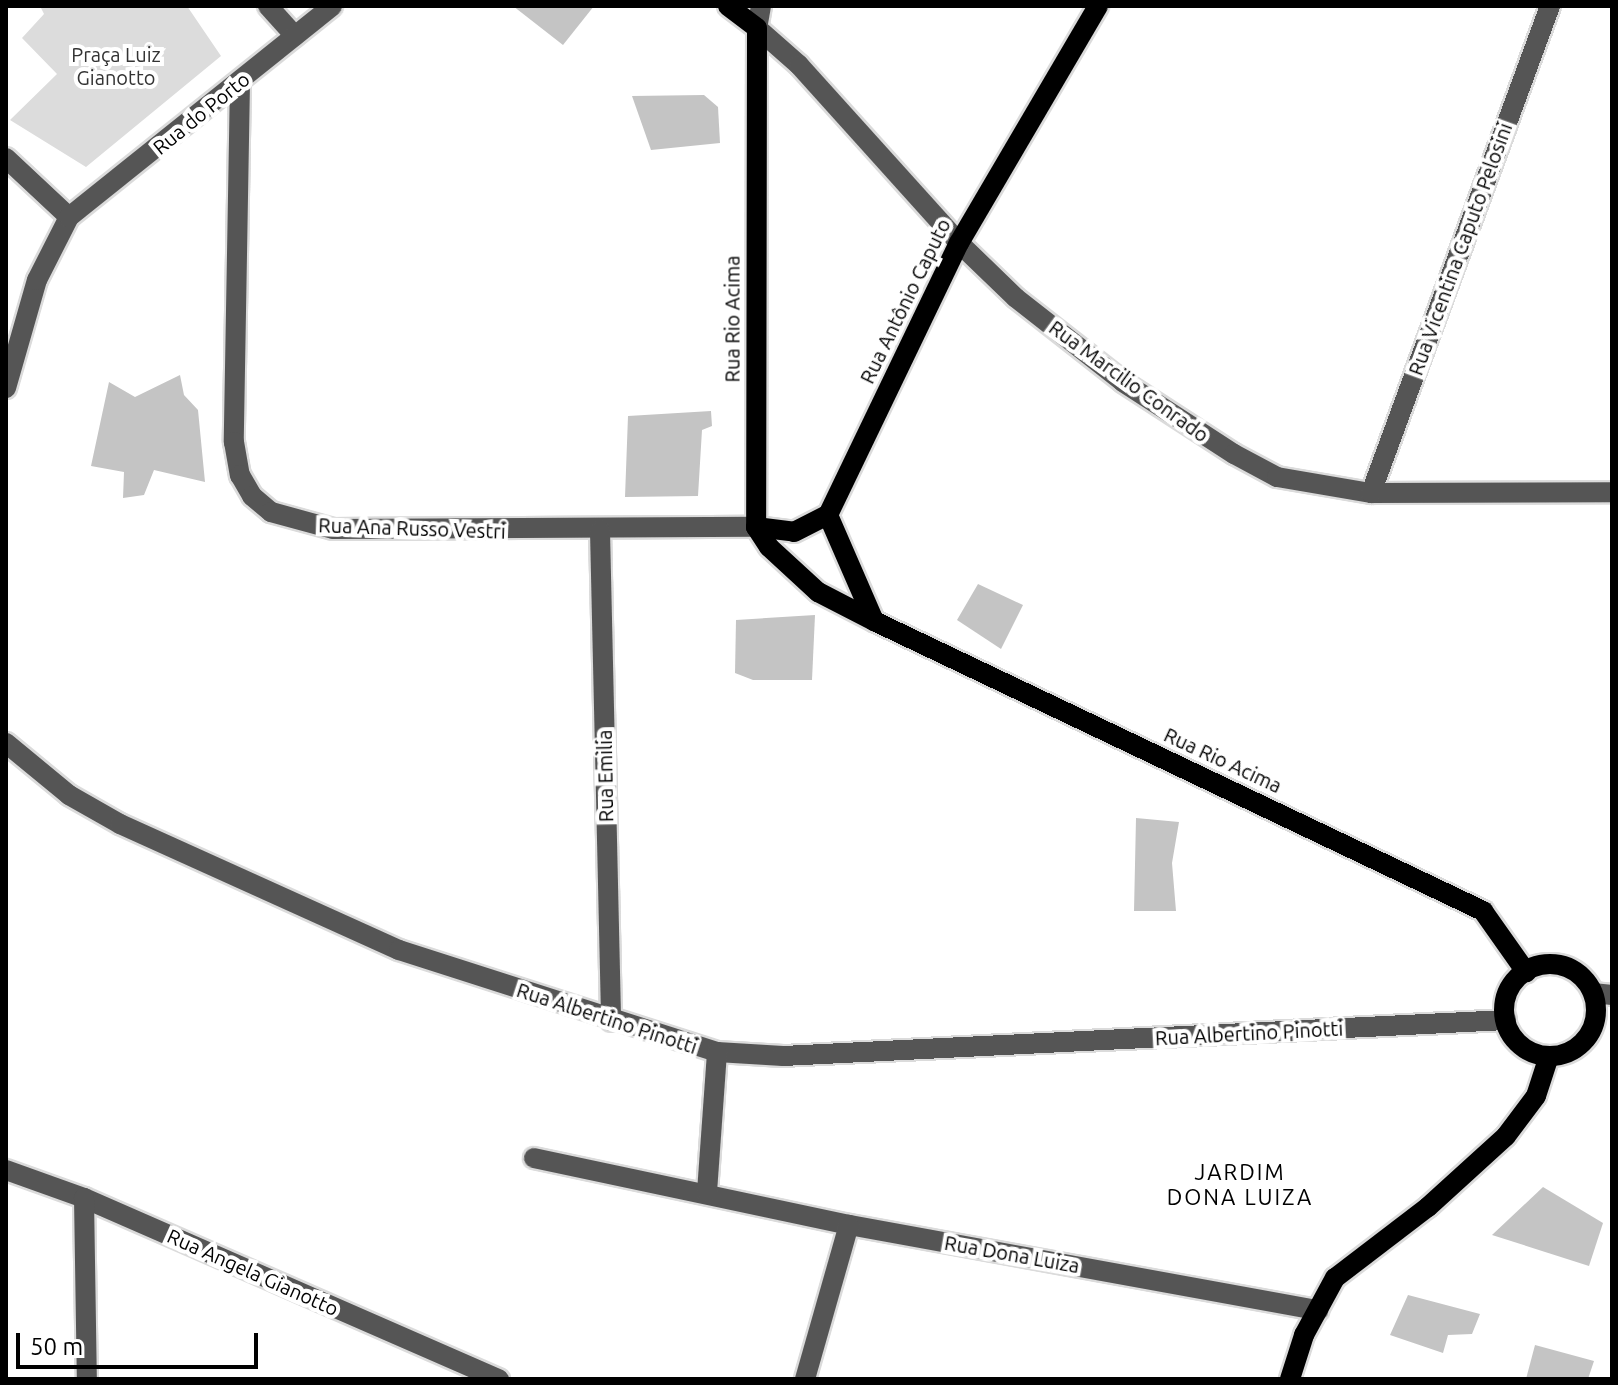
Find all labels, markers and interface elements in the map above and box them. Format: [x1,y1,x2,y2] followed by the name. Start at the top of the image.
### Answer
[71,42,161,89] park label: Praça Luiz Gianotto
[148,67,254,159] street label: Rua do Porto
[1403,120,1517,378] street label: Rua Vicentina Caputo Pelosini
[855,215,955,387] street label: Rua Antônio Caputo
[720,255,744,383] street label: Rua Rio Acima
[1045,315,1213,447] street label: Rua Marcilio Conrado
[318,513,506,543] street label: Rua Ana Russo Vestri
[1160,722,1286,798] street label: Rua Rio Acima
[592,730,618,822] street label: Rua Emilia
[514,978,700,1058] street label: Rua Albertino Pinotti
[1154,1016,1344,1050] street label: Rua Albertino Pinotti
[1167,1158,1313,1210] district label: JARDIM DONA LUIZA
[164,1223,342,1321] street label: Rua Angela Gianotto
[943,1230,1081,1278] street label: Rua Dona Luiza
[20,1317,262,1367] scale bar
[30,1333,83,1360] text: 50 m

